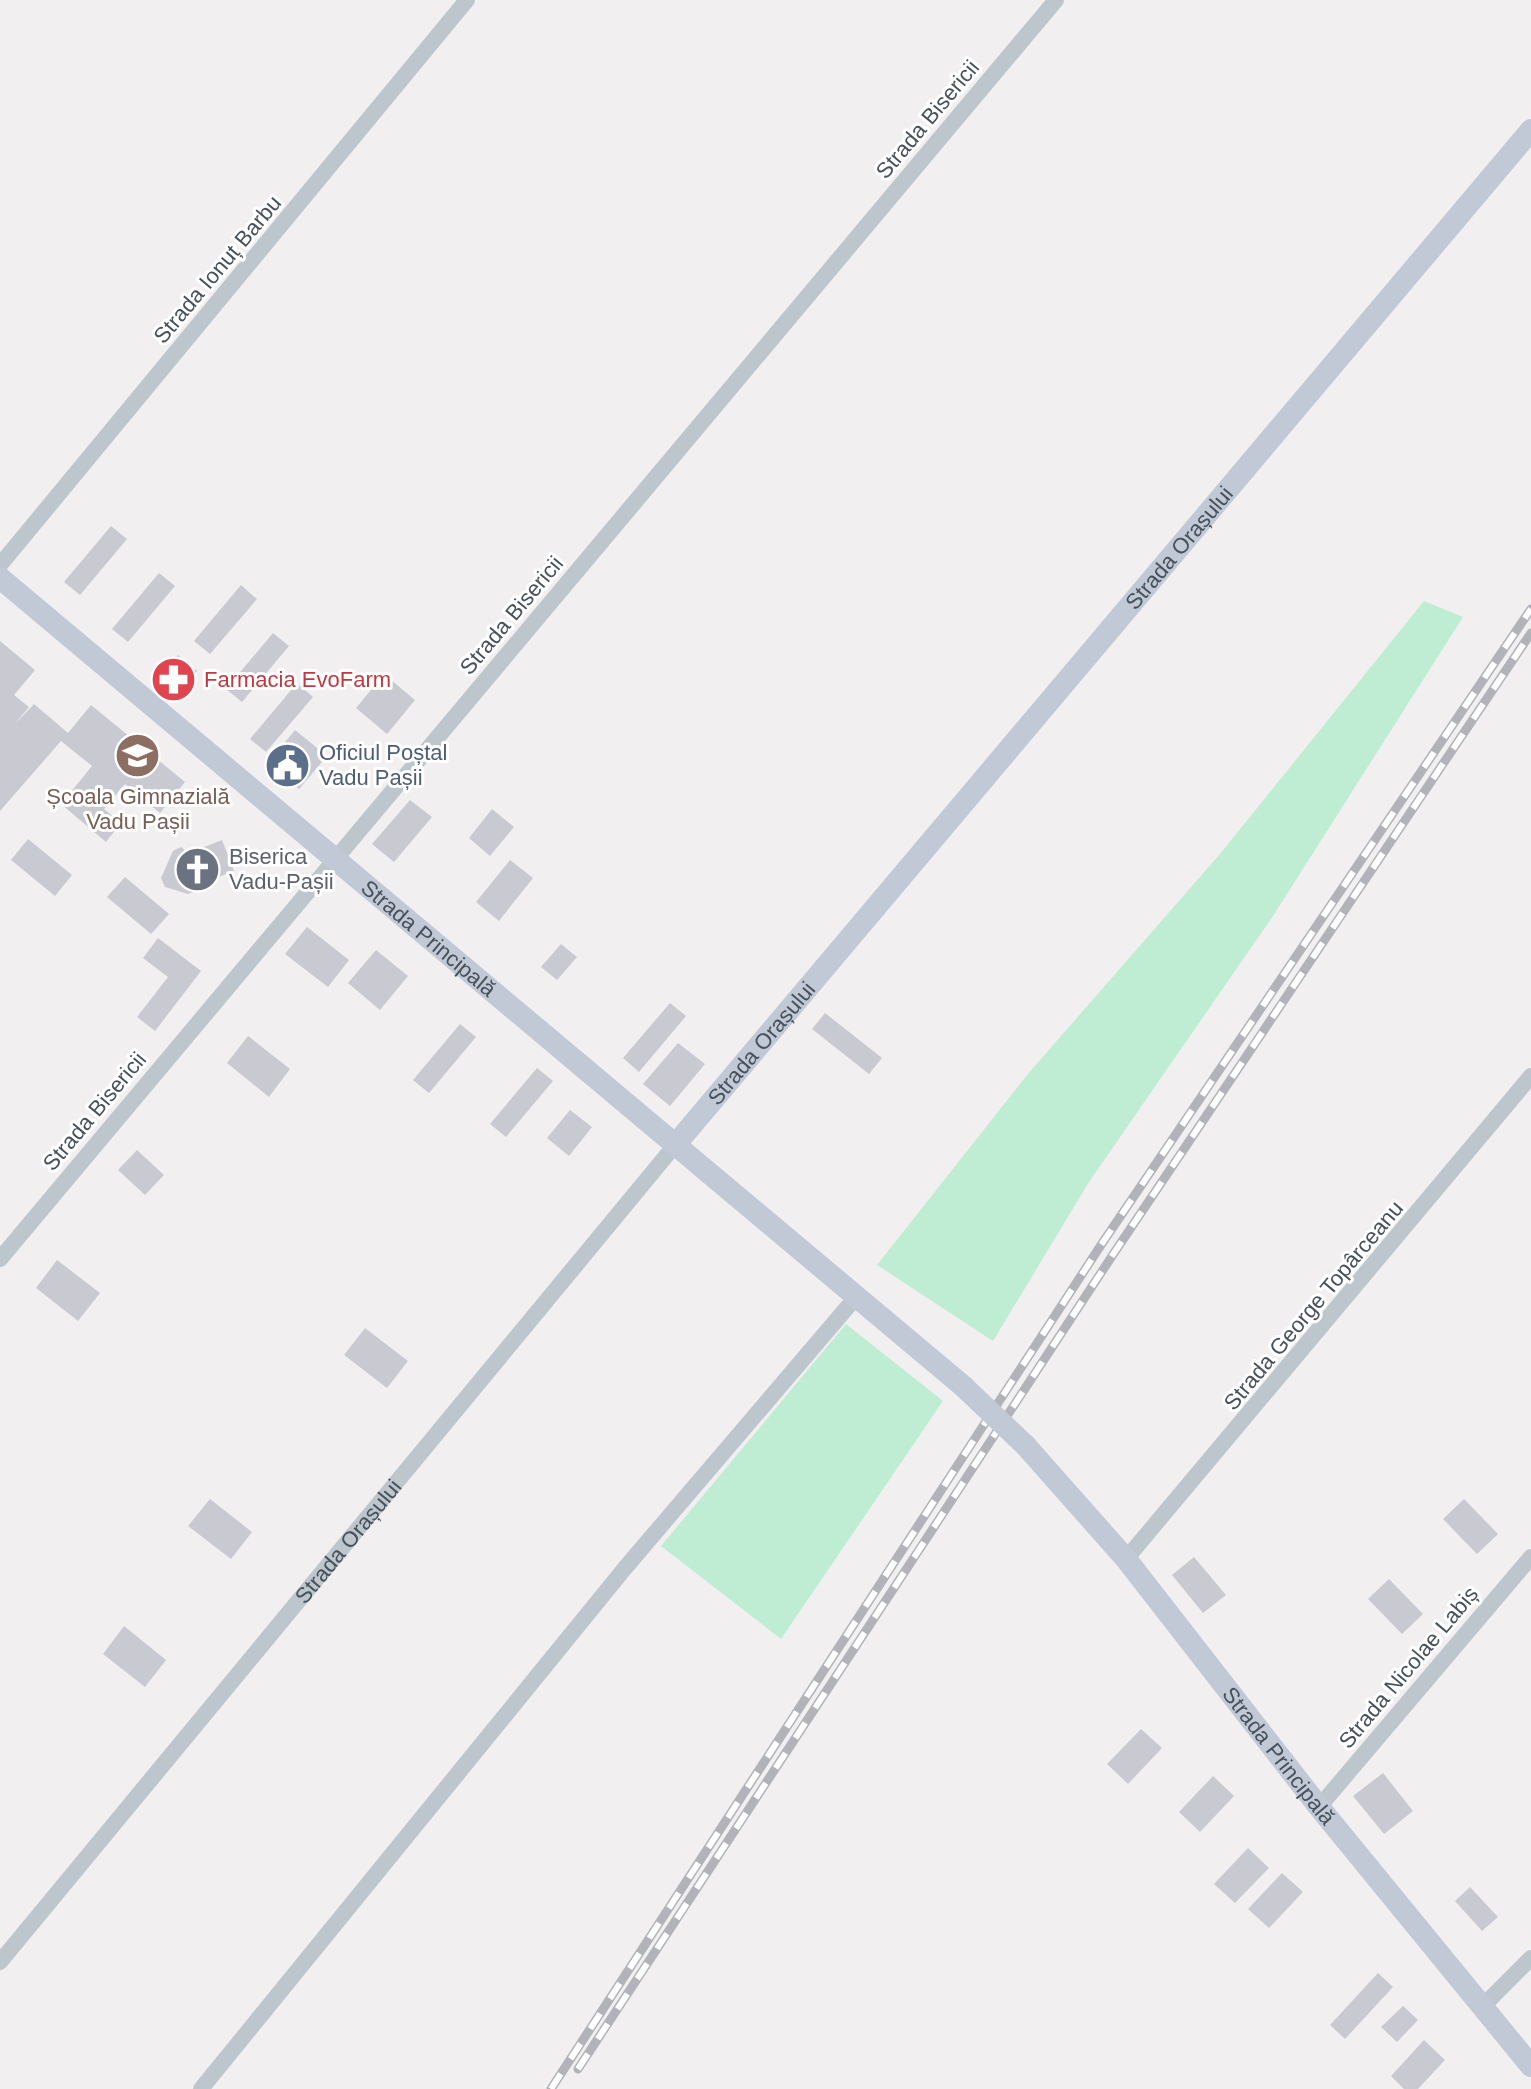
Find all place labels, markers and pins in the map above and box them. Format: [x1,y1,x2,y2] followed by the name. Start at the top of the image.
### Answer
[149,655,197,703] pharmacy icon: Farmacia EvoFarm
[204,667,391,692] place label: Farmacia EvoFarm
[114,731,162,779] school or university icon: Școala Gimnazială Vadu Pașii
[319,740,447,790] place label: Oficiul Poștal Vadu Pașii
[264,741,312,789] public building icon: Oficiul Poștal Vadu Pașii
[46,784,230,834] place label: Școala Gimnazială Vadu Pașii
[229,844,334,894] place label: Biserica Vadu-Pașii
[174,845,222,893] church icon: Biserica Vadu-Pașii

